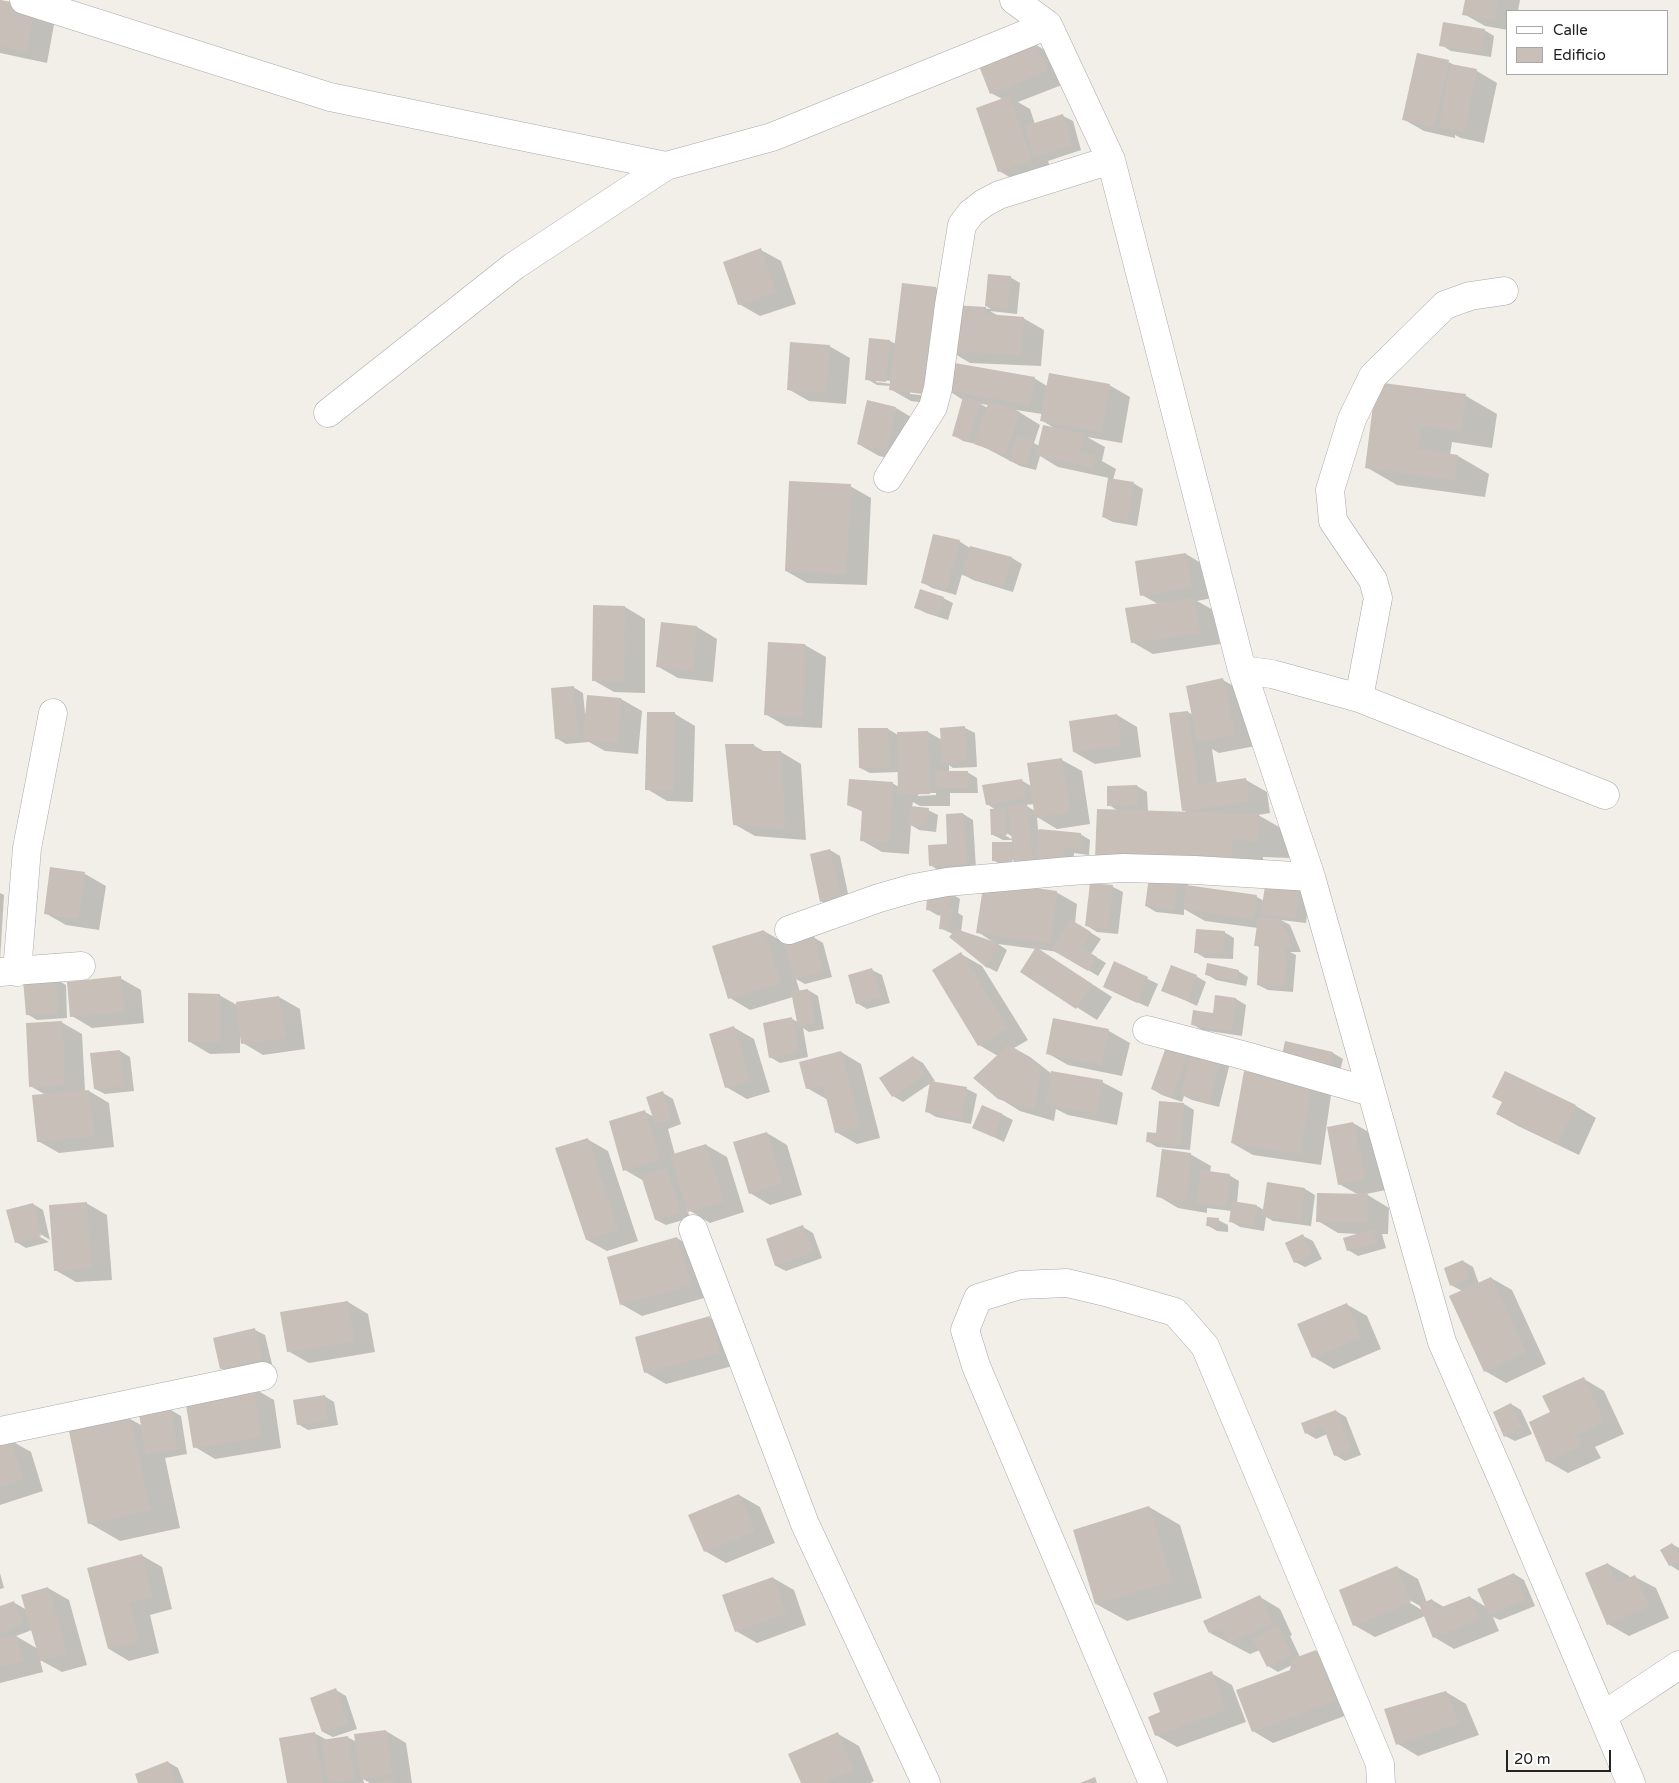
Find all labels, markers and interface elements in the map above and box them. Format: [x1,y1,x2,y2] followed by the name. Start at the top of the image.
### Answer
[1506,10,1669,75] legend
[1553,21,1588,39] text: Calle
[1553,46,1606,64] text: Edificio
[1509,1740,1614,1772] scale bar
[1514,1750,1551,1768] text: 20 m

